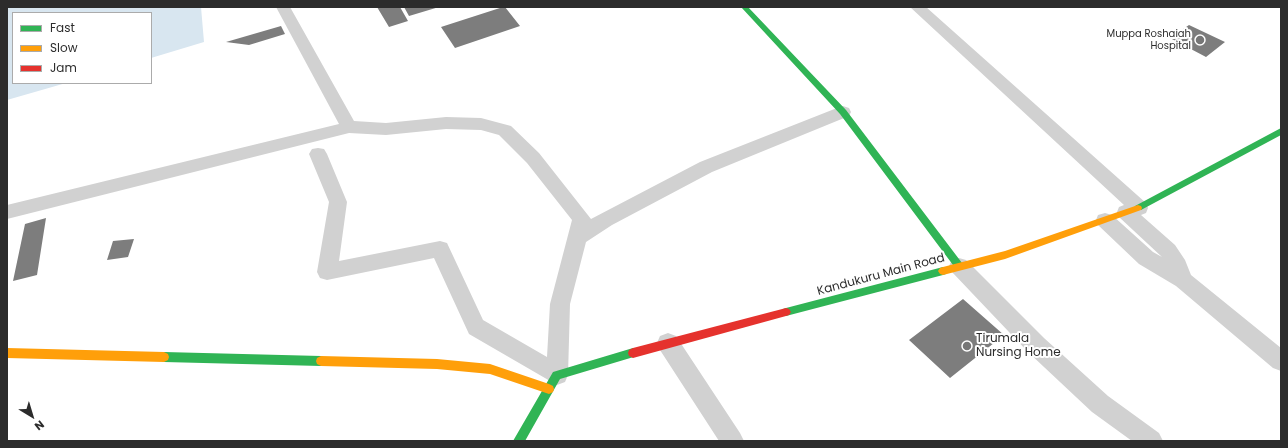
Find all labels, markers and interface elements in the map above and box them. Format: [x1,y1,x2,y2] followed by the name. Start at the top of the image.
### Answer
[12,12,152,84] legend
[50,19,75,36] text: Fast
[1107,28,1191,52] place label: Muppa Roshaiah Hospital
[1194,34,1206,46] marker: Muppa Roshaiah Hospital
[50,39,78,56] text: Slow
[50,59,77,76] text: Jam
[816,251,946,299] street label: Kandukuru Main Road
[976,332,1061,360] place label: Tirumala Nursing Home
[961,340,973,352] marker: Tirumala Nursing Home
[12,396,52,436] north arrow
[31,417,48,434] text: N

